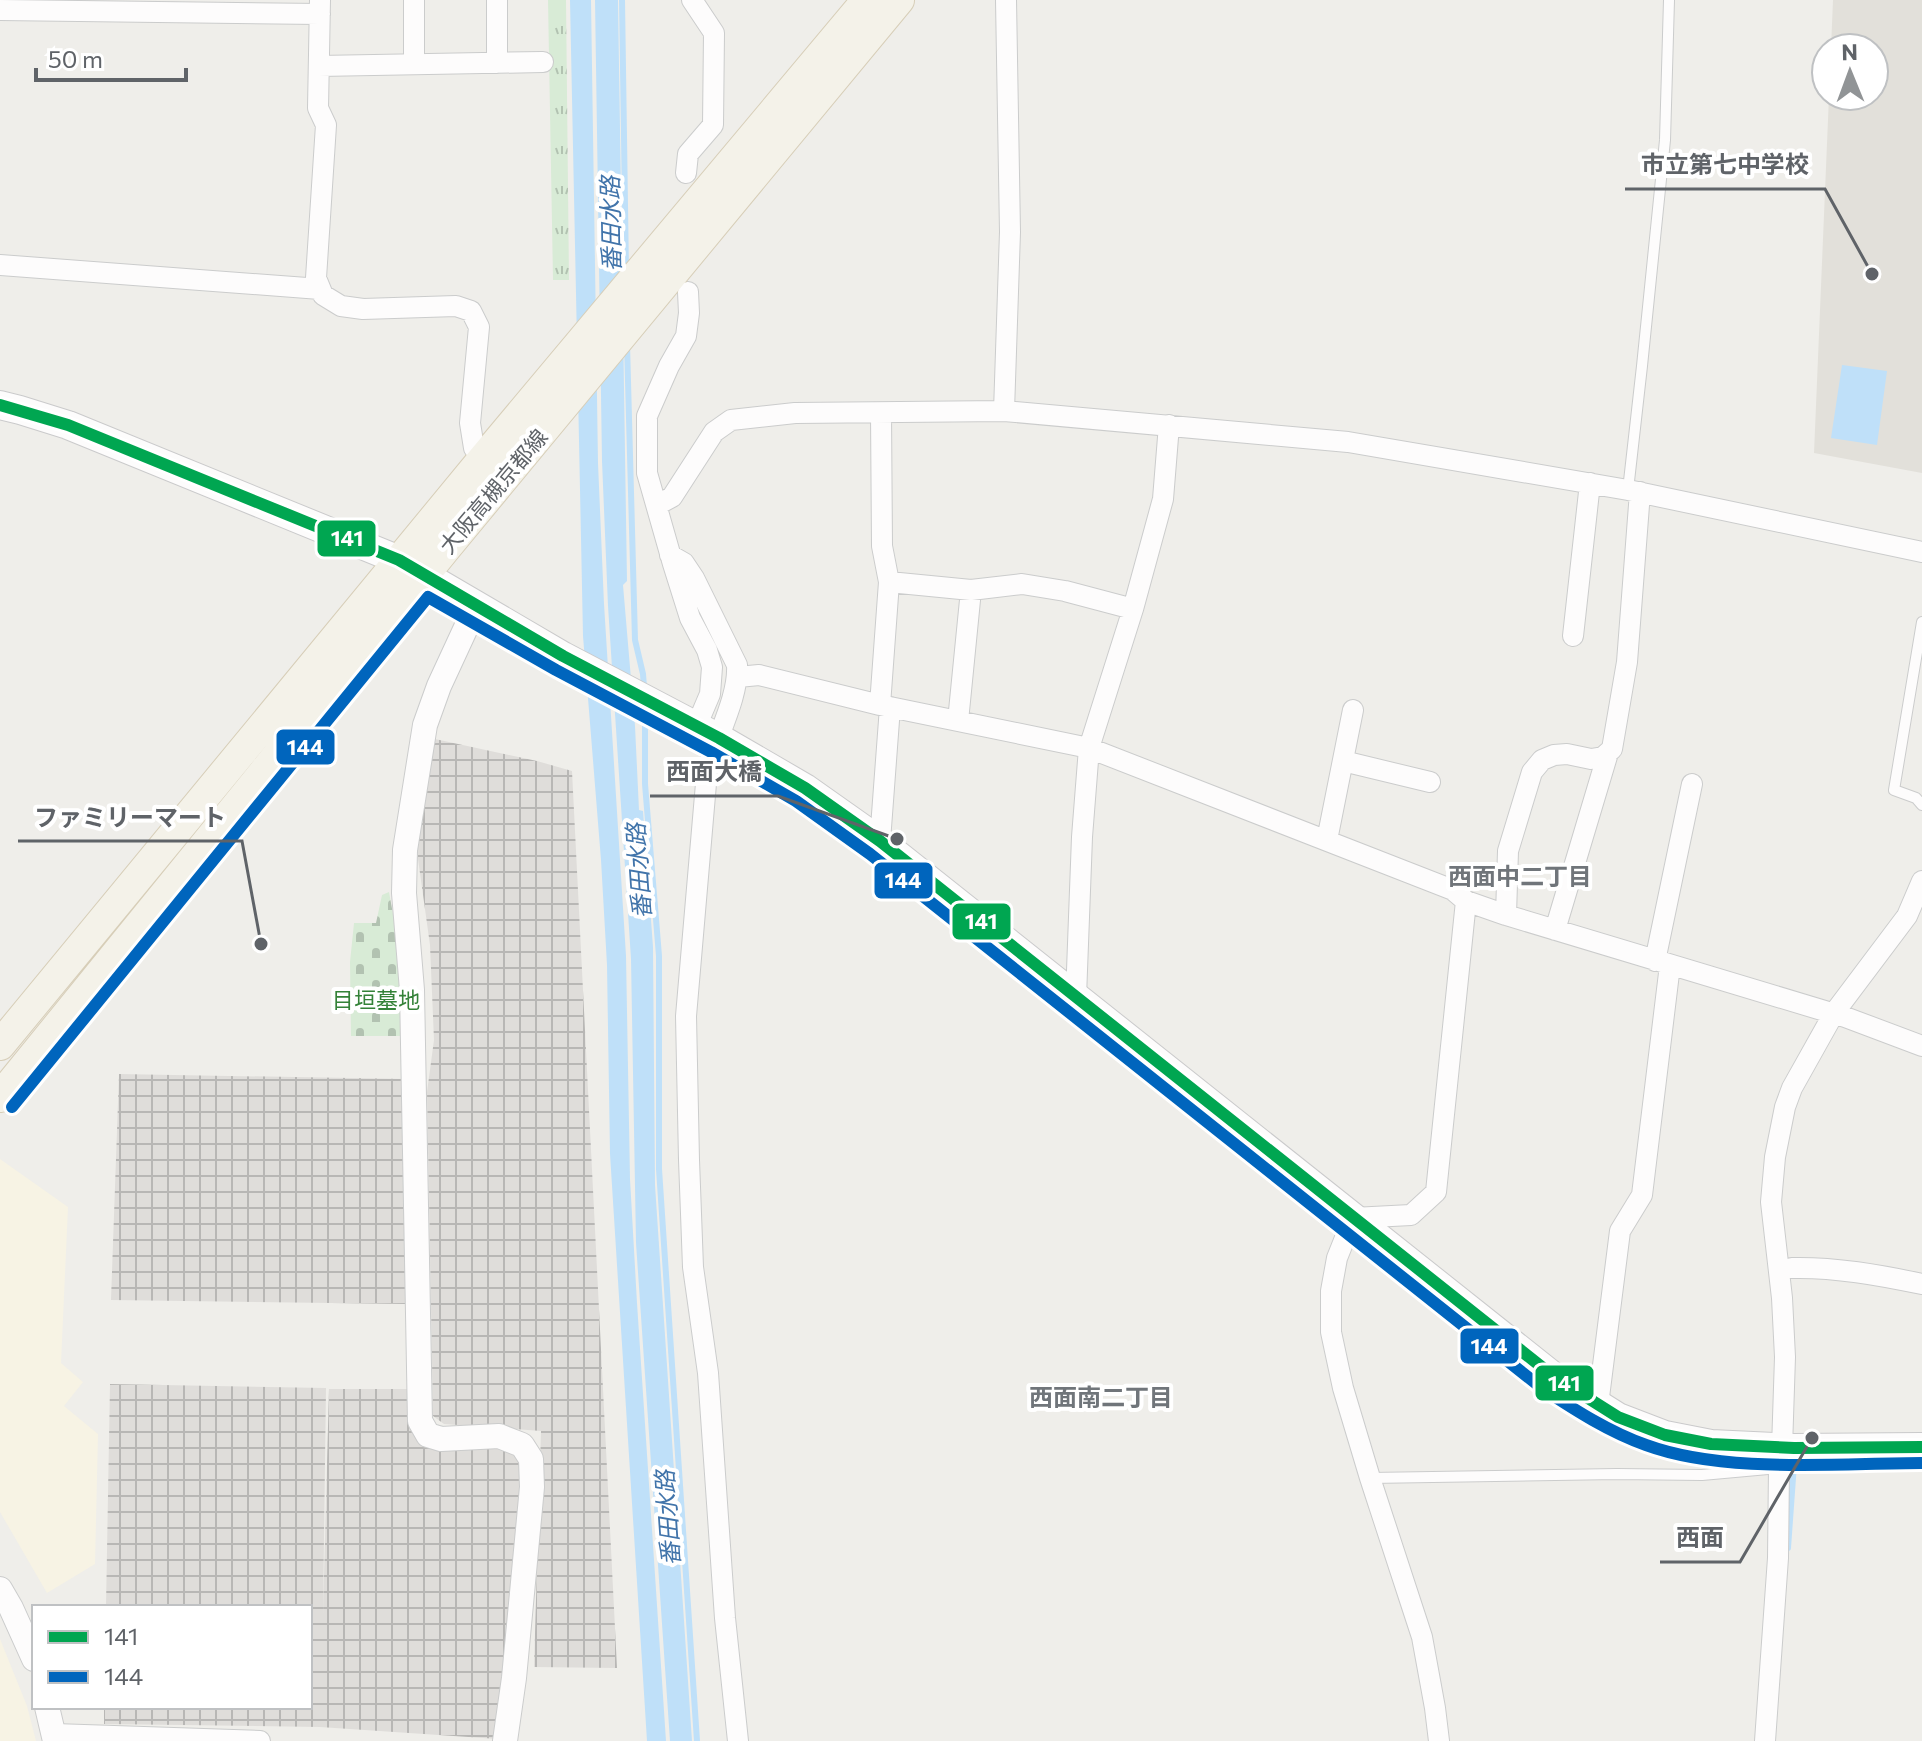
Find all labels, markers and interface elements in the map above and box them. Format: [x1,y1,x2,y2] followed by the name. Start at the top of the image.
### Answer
[36,32,186,82] scale bar
[1810,32,1890,112] north arrow
[1841,38,1858,65] text: N
[48,44,103,73] text: 50 m
[1625,141,1825,189] callout: 市立第七中学校
[1641,149,1809,178] text: 市立第七中学校
[595,174,625,272] water label: 番田水路
[433,423,553,559] street label: 大阪高槻京都線
[316,519,377,558] line badge: 141
[331,524,363,551] text: 141
[275,728,336,766] line badge: 144
[287,733,323,760] text: 144
[650,748,778,796] callout: 西面大橋
[666,756,762,785] text: 西面大橋
[18,793,242,841] callout: ファミリーマート
[34,802,226,831] text: ファミリーマート
[620,820,656,920] water label: 番田水路
[873,861,934,900] line badge: 144
[1448,861,1592,890] district label: 西面中二丁目
[885,866,921,893] text: 144
[951,902,1012,941] line badge: 141
[965,907,997,934] text: 141
[332,986,420,1013] park label: 目垣墓地
[1459,1327,1520,1365] line badge: 144
[1471,1332,1507,1359] text: 144
[1534,1364,1595,1402] line badge: 141
[1548,1369,1580,1396] text: 141
[1029,1382,1173,1411] district label: 西面南二丁目
[649,1467,685,1567] water label: 番田水路
[1660,1514,1740,1562] callout: 西面
[1676,1522,1724,1551] text: 西面
[32,1605,312,1709] legend
[104,1621,138,1650] text: 141
[104,1661,143,1690] text: 144

